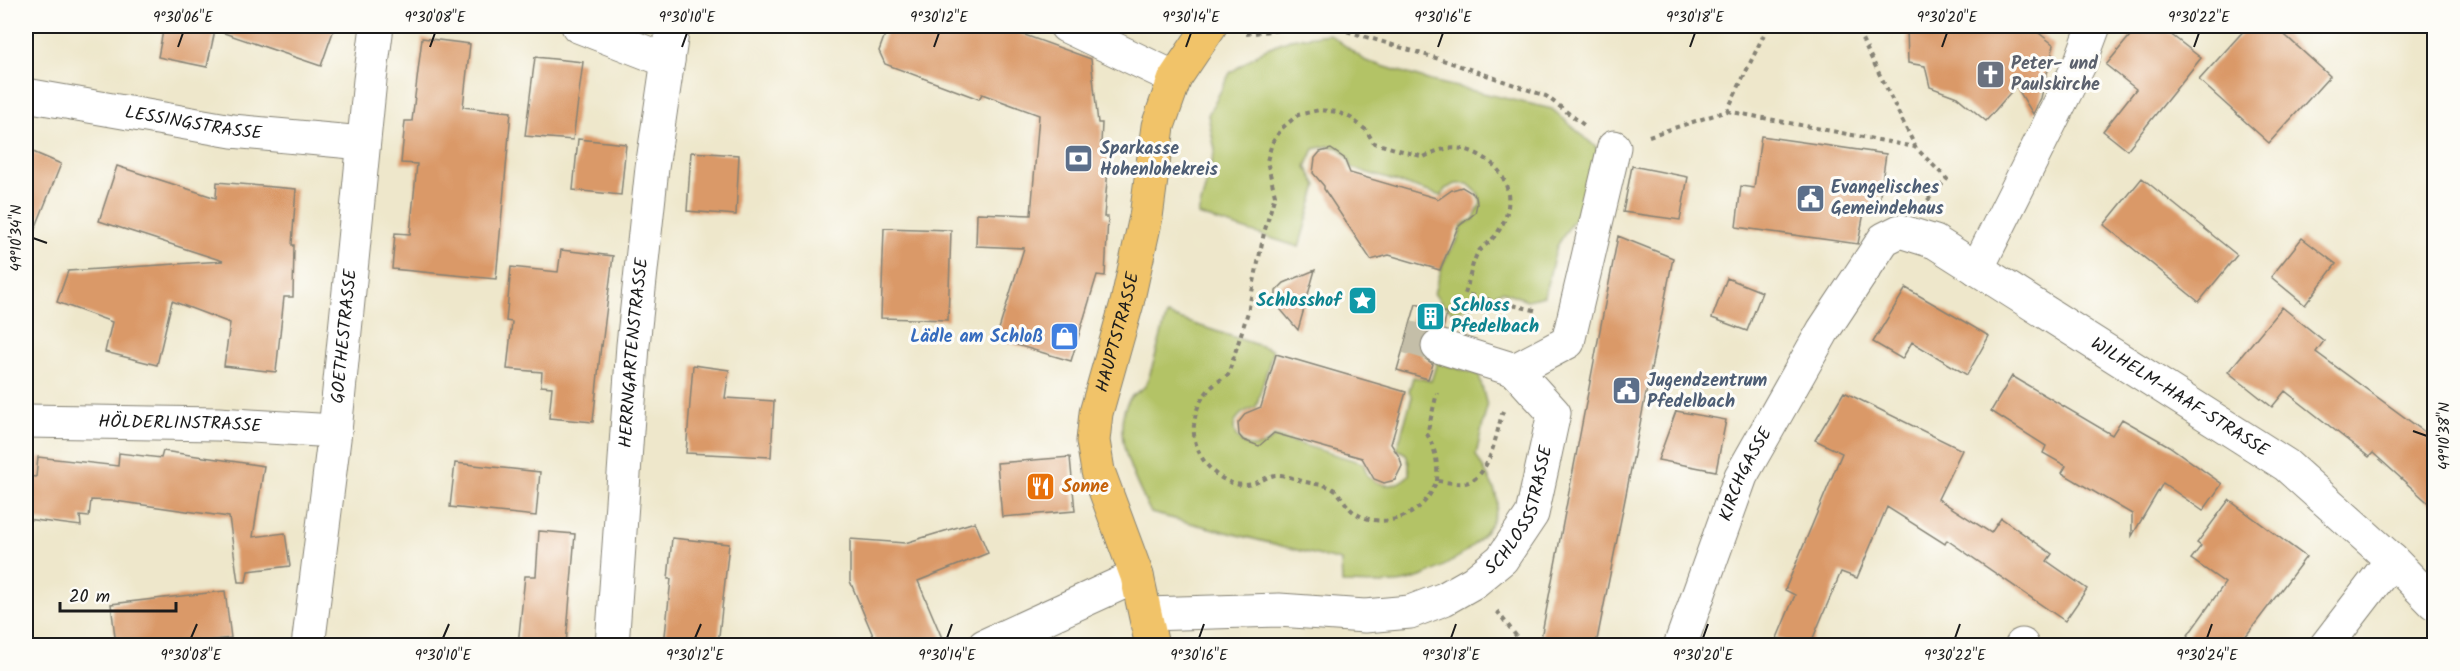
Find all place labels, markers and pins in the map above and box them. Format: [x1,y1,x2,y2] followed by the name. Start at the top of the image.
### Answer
[2011,50,2100,100] place label: Peter- und Paulskirche
[1974,58,2006,90] church icon: Peter- und Paulskirche
[1100,135,1219,185] place label: Sparkasse Hohenlohekreis
[1063,143,1095,175] bank icon: Sparkasse Hohenlohekreis
[1831,174,1944,224] place label: Evangelisches Gemeindehaus
[1794,182,1826,214] public building icon: Evangelisches Gemeindehaus
[1346,285,1378,317] place icon: Schlosshof
[1256,287,1343,316] place label: Schlosshof
[1451,292,1539,342] place label: Schloss Pfedelbach
[1414,300,1446,332] building icon: Schloss Pfedelbach
[1048,321,1080,353] shop icon: Lädle am Schloß
[910,323,1043,352] place label: Lädle am Schloß
[1647,367,1767,417] place label: Jugendzentrum Pfedelbach
[1610,375,1642,407] public building icon: Jugendzentrum Pfedelbach
[1025,471,1057,503] restaurant icon: Sonne
[1062,473,1109,502] place label: Sonne

